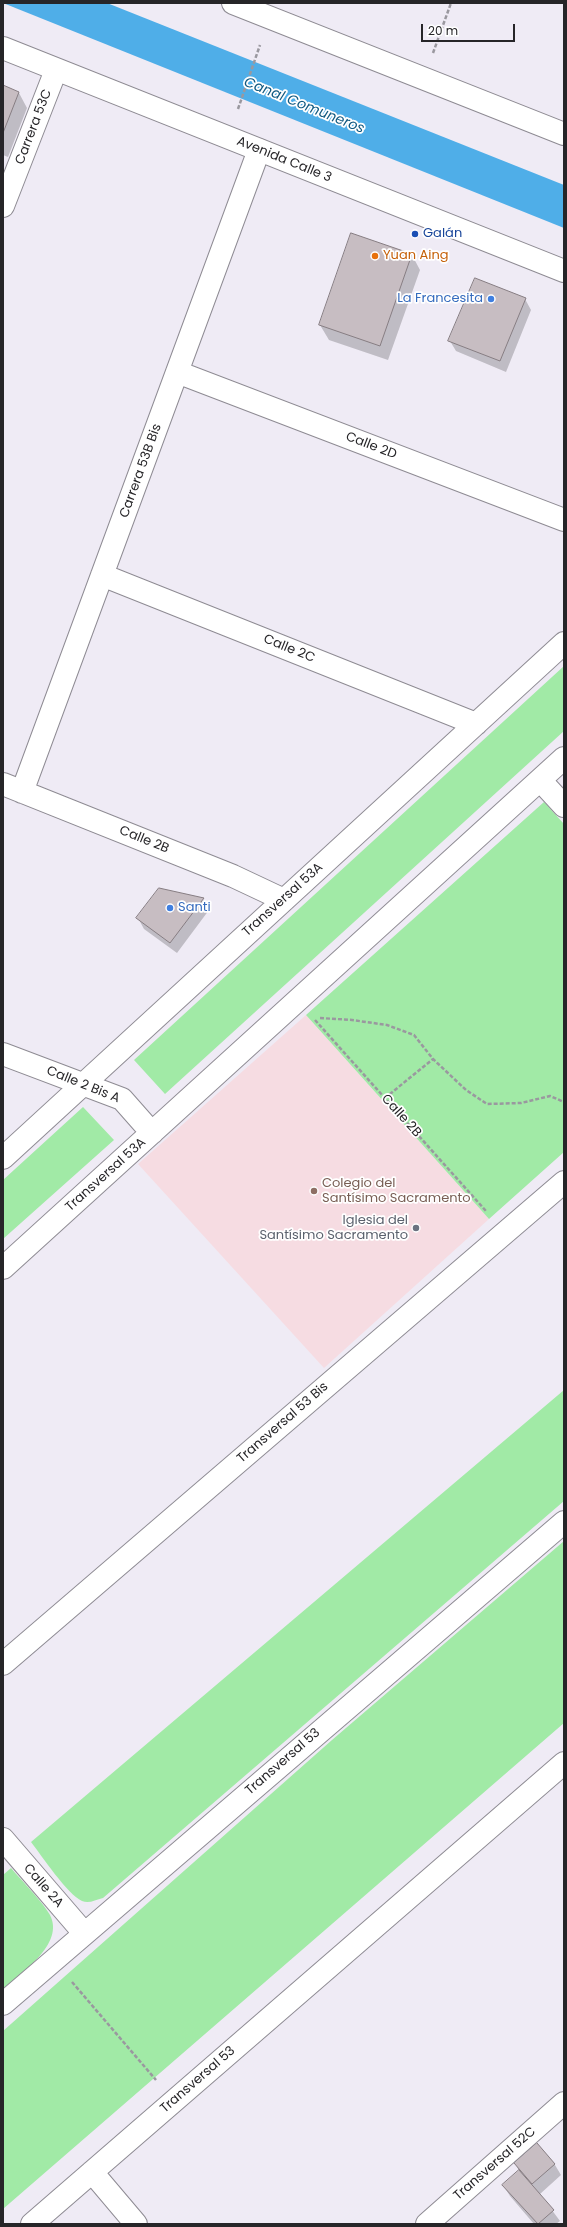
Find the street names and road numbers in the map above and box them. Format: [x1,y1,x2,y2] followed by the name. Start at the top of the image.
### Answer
[12,87,56,167] street label: Carrera 53C
[234,134,334,186] street label: Avenida Calle 3
[117,422,165,520] street label: Carrera 53B Bis
[343,429,399,463] street label: Calle 2D
[261,632,317,666] street label: Calle 2C
[117,823,171,857] street label: Calle 2B
[240,860,326,940] street label: Transversal 53A
[44,1063,122,1107] street label: Calle 2 Bis A
[378,1091,424,1141] street label: Calle 2B
[63,1135,149,1215] street label: Transversal 53A
[234,1379,332,1467] street label: Transversal 53 Bis
[242,1725,324,1799] street label: Transversal 53
[20,1861,66,1911] street label: Calle 2A
[157,2043,239,2117] street label: Transversal 53
[451,2124,539,2204] street label: Transversal 52C

